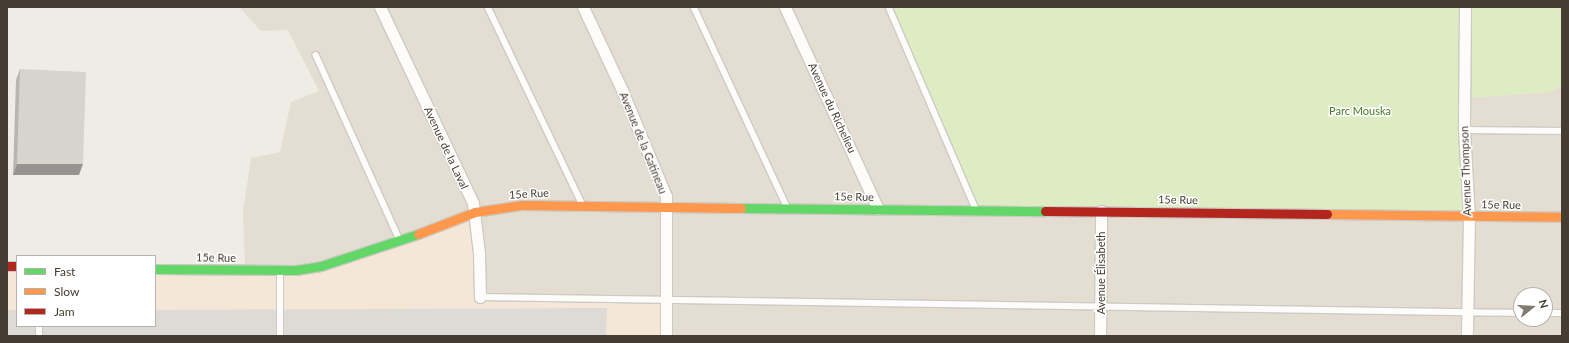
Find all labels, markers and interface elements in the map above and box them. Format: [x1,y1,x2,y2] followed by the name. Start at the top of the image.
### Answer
[805,61,859,155] street label: Avenue du Richelieu
[617,90,669,196] street label: Avenue de la Gatineau
[1329,104,1391,118] park label: Parc Mouska
[421,105,471,191] street label: Avenue de la Laval
[1458,126,1474,216] street label: Avenue Thompson
[509,186,549,202] street label: 15e Rue
[834,190,874,204] street label: 15e Rue
[1158,193,1198,207] street label: 15e Rue
[1481,198,1521,212] street label: 15e Rue
[1094,231,1108,315] street label: Avenue Élisabeth
[196,251,236,265] street label: 15e Rue
[16,255,156,327] legend
[54,264,75,279] text: Fast
[54,284,79,299] text: Slow
[1513,287,1553,327] north arrow
[1537,298,1551,310] text: N
[54,304,75,319] text: Jam

